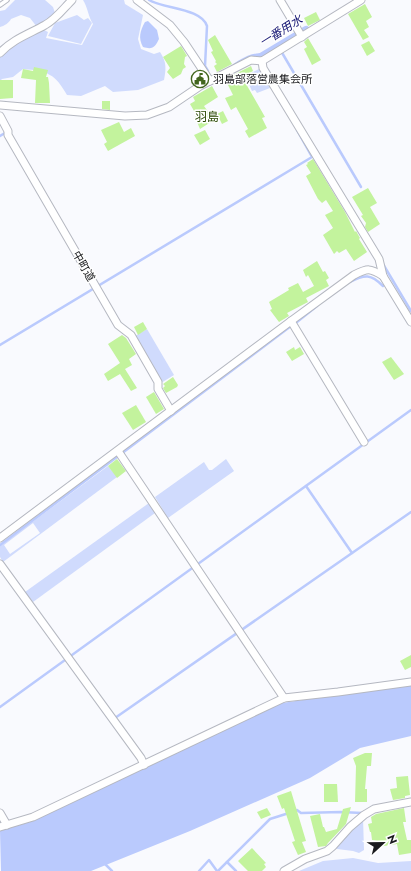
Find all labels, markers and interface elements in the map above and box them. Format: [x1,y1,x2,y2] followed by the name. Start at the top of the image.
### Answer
[256,10,308,51] water label: 一番用水
[190,69,210,89] public building icon: 羽島部落営農集会所
[213,71,313,87] place label: 羽島部落営農集会所
[195,108,219,126] district label: 羽島
[69,248,99,284] street label: 中町道
[363,823,403,863] north arrow
[383,832,401,846] text: N

